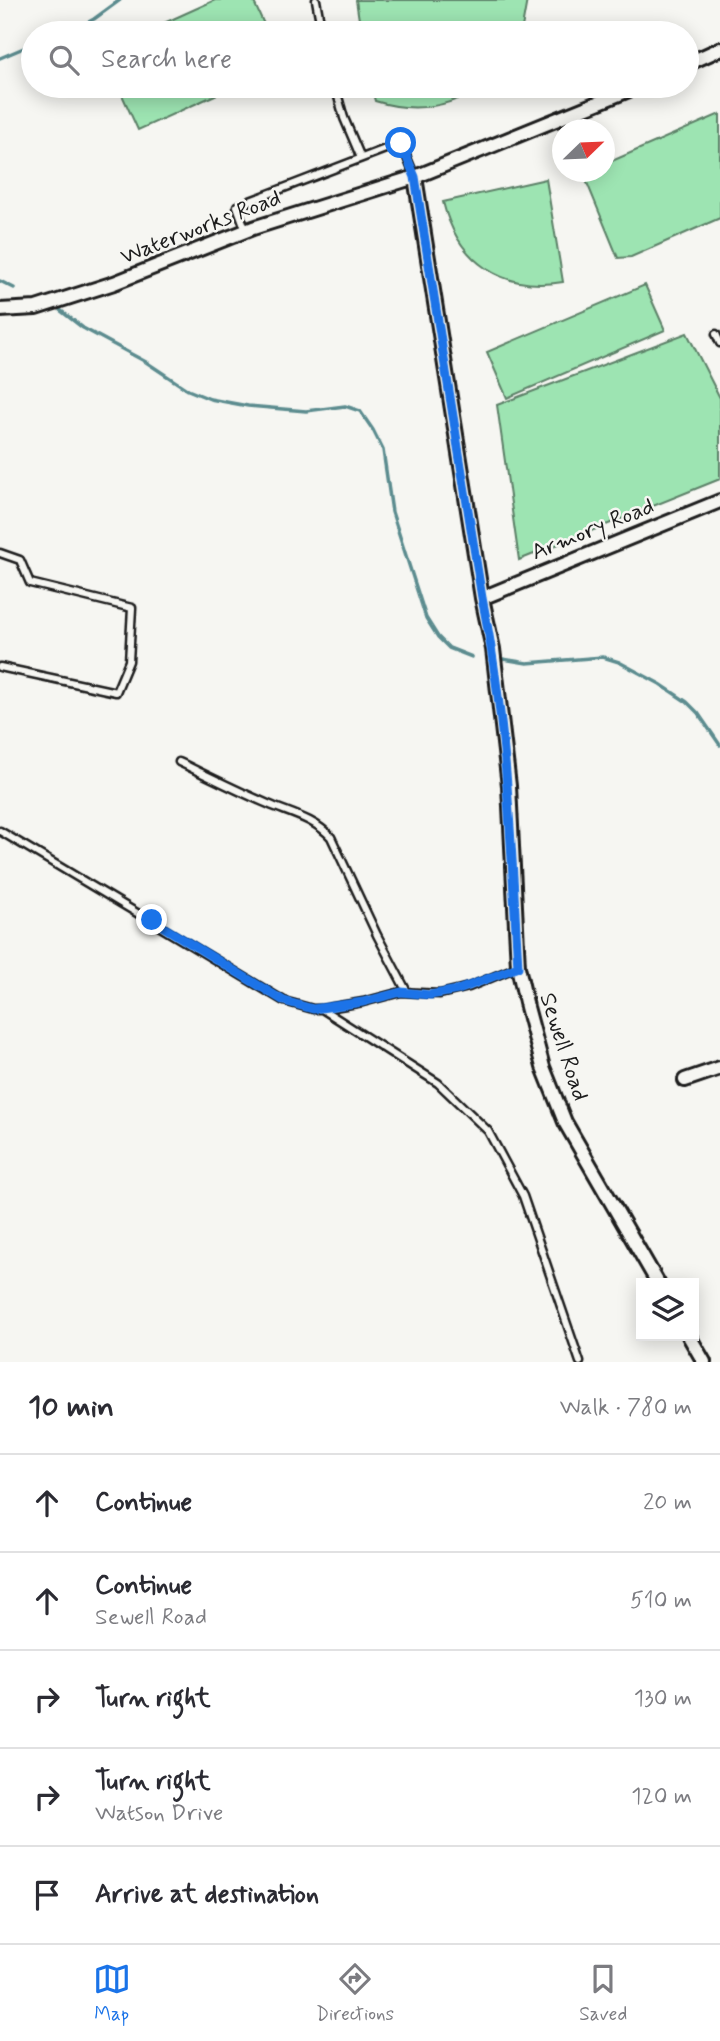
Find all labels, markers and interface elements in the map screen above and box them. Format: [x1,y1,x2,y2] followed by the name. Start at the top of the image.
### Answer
[21,21,699,98] search box
[45,41,83,79] icon: search
[101,43,232,77] text: Search here
[552,119,615,182] north arrow
[385,127,416,158] route start
[116,184,286,272] street label: Waterworks Road
[527,492,659,568] street label: Armory Road
[136,904,167,935] route end
[531,989,595,1105] street label: Sewell Road
[636,1278,699,1341] map controls
[636,1278,699,1341] button: layers
[28,1388,114,1427] text: 10 min
[560,1393,692,1423] text: Walk · 780 m
[28,1484,66,1522] icon: ahead
[95,1486,192,1520] text: Continue
[643,1488,692,1518] text: 20 m
[95,1569,192,1603] text: Continue
[28,1582,66,1620] icon: ahead
[630,1586,692,1616] text: 510 m
[95,1603,207,1633] text: Sewell Road
[28,1680,66,1718] icon: right
[95,1682,211,1716] text: Turn right
[634,1684,692,1714] text: 130 m
[95,1765,211,1799] text: Turn right
[28,1778,66,1816] icon: right
[631,1782,692,1812] text: 120 m
[95,1799,223,1829] text: Watson Drive
[28,1876,66,1914] icon: arrive
[95,1878,319,1912] text: Arrive at destination
[93,1960,131,2027] tab: Map
[316,1960,394,2027] tab: Directions
[579,1960,627,2027] tab: Saved

